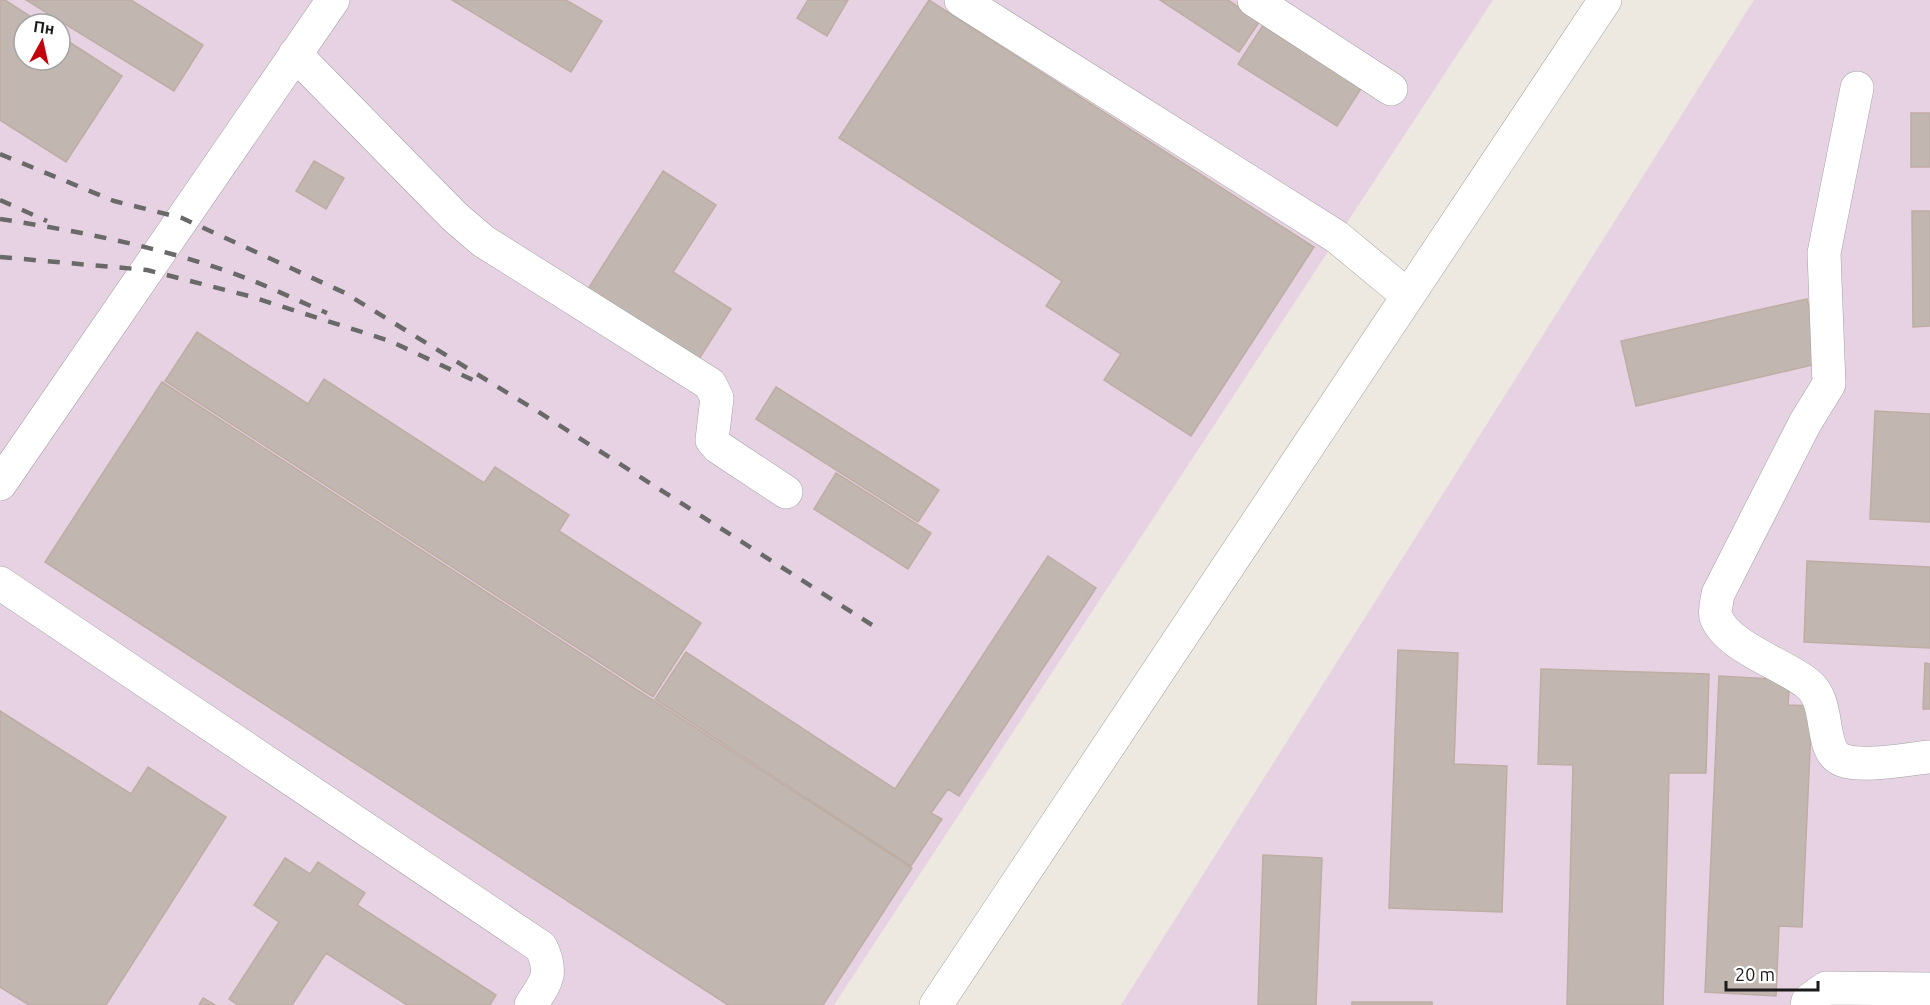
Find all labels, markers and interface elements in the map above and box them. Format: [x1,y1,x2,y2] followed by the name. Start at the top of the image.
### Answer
[12,12,72,72] north arrow
[32,17,56,38] text: Пн
[1726,954,1818,992] scale bar
[1735,964,1775,984] text: 20 m

